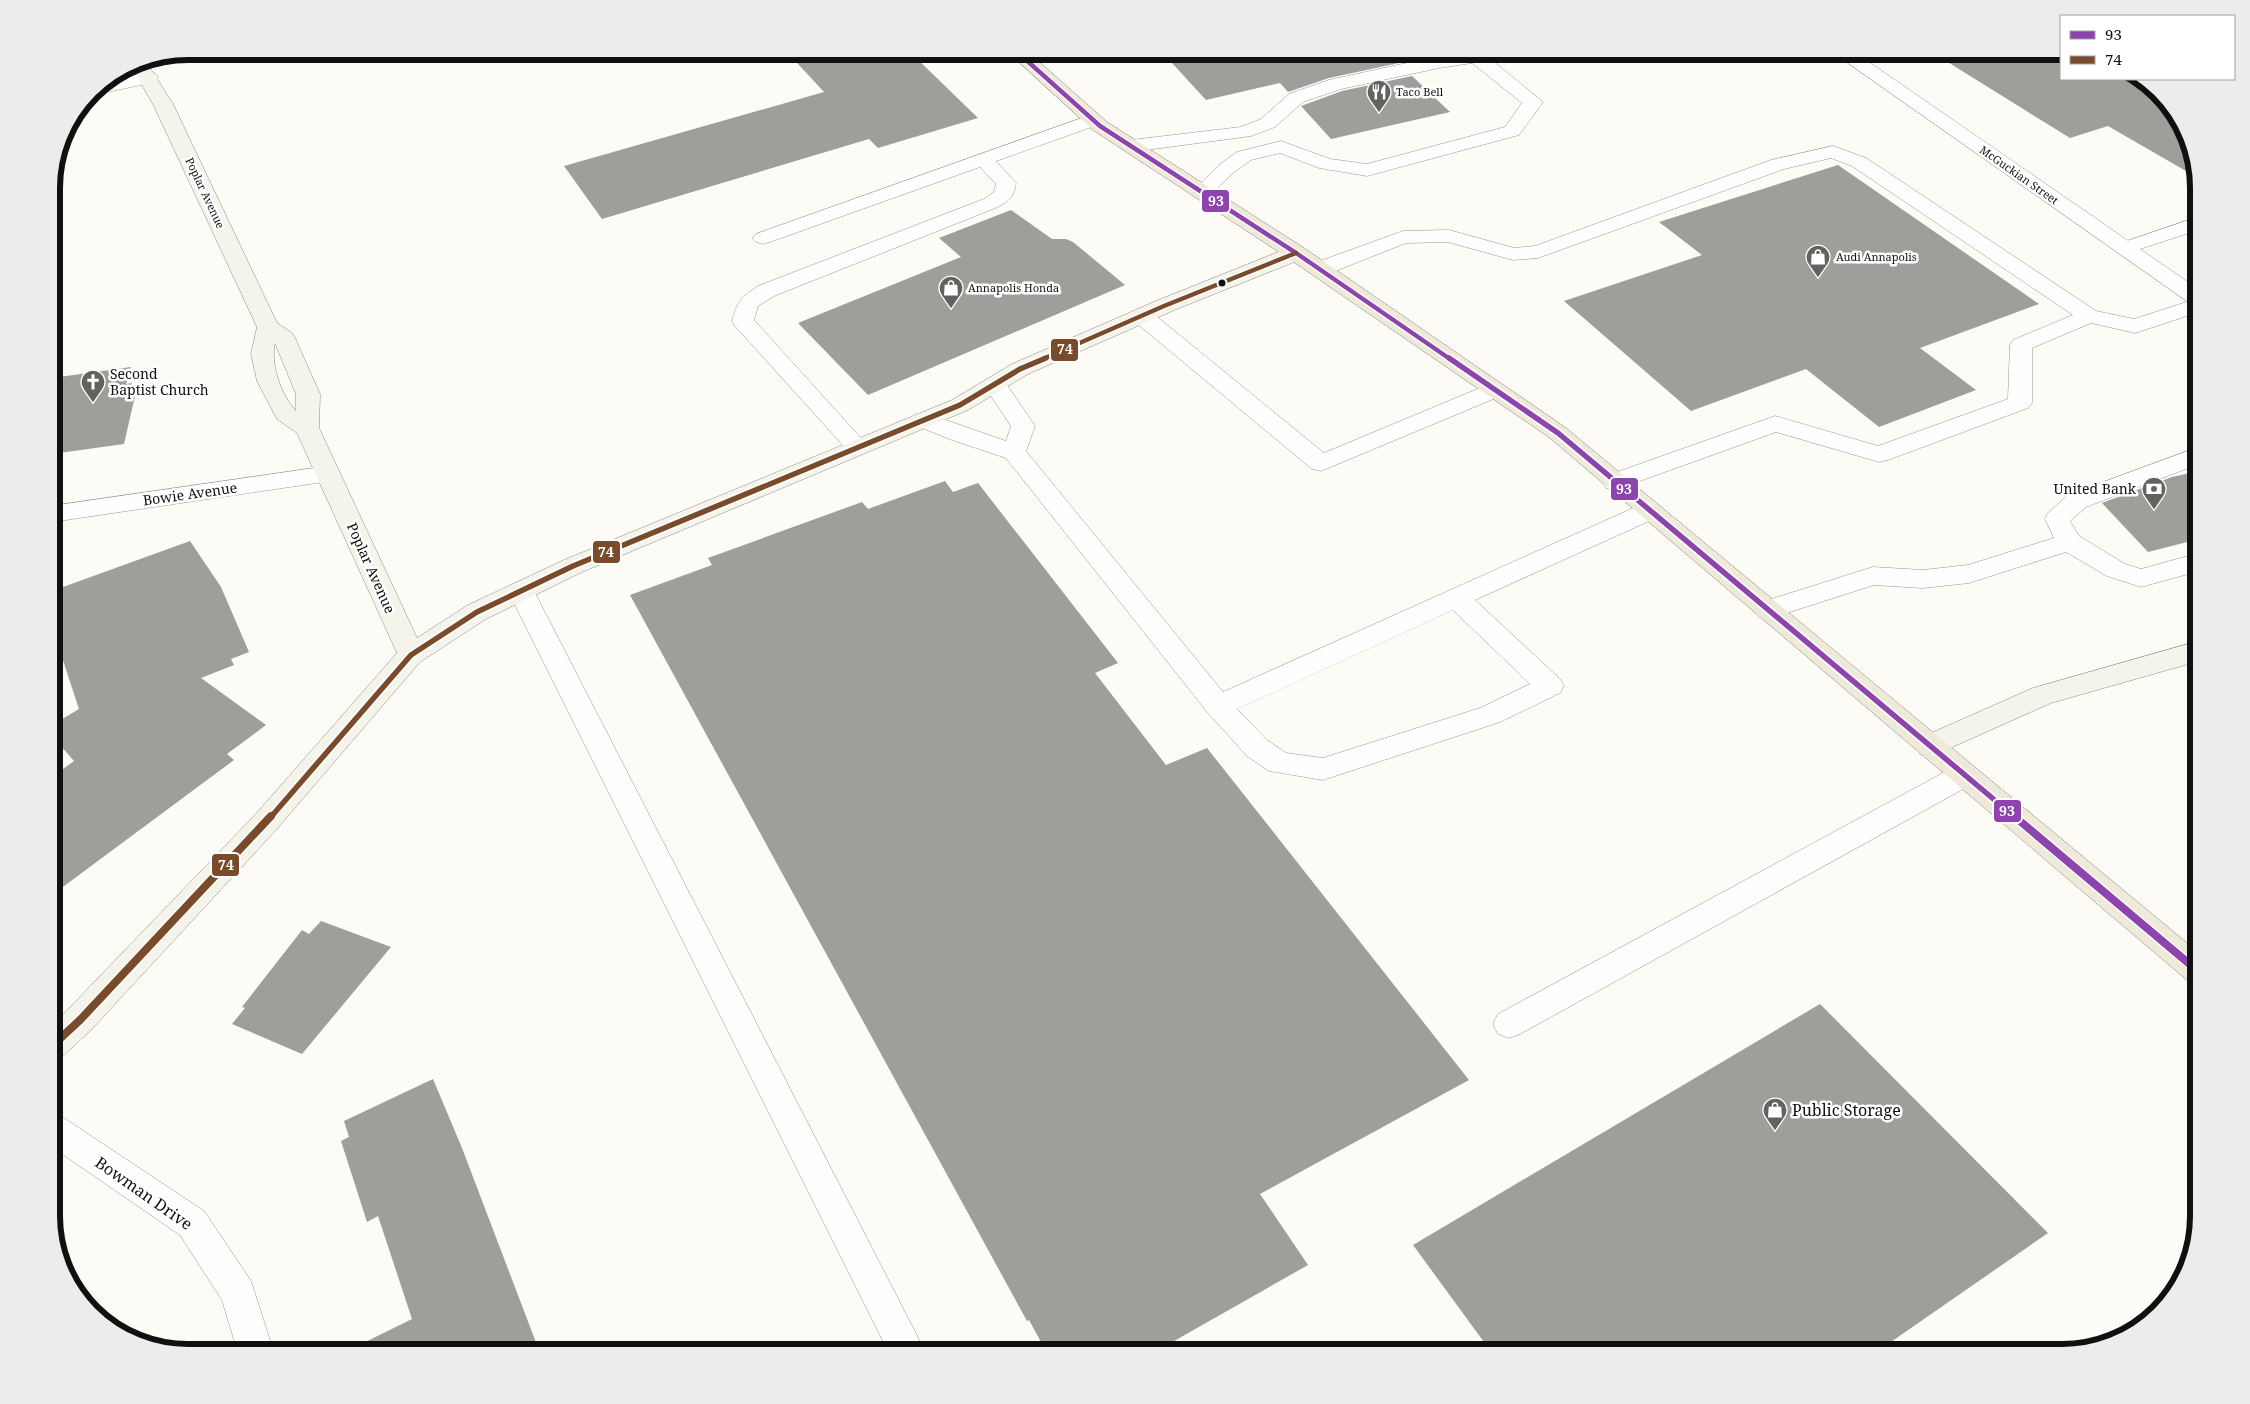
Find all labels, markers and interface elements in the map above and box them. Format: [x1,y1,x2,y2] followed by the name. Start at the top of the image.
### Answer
[2060,15,2235,80] legend
[2105,24,2122,44] text: 93
[2105,49,2122,69] text: 74
[1366,79,1392,113] restaurant icon: Taco Bell
[1396,84,1444,99] place label: Taco Bell
[1977,142,2062,207] street label: McGuckian Street
[182,155,229,231] street label: Poplar Avenue
[1201,189,1230,213] line badge: 93
[1208,191,1224,210] text: 93
[1805,244,1831,278] shop icon: Audi Annapolis
[1836,249,1917,264] place label: Audi Annapolis
[938,275,964,309] shop icon: Annapolis Honda
[1217,278,1227,288] unlabelled marker
[968,280,1059,295] place label: Annapolis Honda
[1050,338,1079,362] line badge: 74
[1057,339,1073,358] text: 74
[110,364,209,399] place label: Second Baptist Church
[80,369,106,403] church icon: Second Baptist Church
[2141,476,2167,510] bank icon: United Bank
[142,477,238,510] street label: Bowie Avenue
[1610,477,1639,501] line badge: 93
[1616,479,1632,498] text: 93
[2054,479,2137,498] place label: United Bank
[343,519,400,616] street label: Poplar Avenue
[592,540,621,564] line badge: 74
[598,542,614,561] text: 74
[1993,799,2022,823] line badge: 93
[1999,801,2015,820] text: 93
[211,853,240,877] line badge: 74
[218,855,234,874] text: 74
[1762,1097,1788,1131] shop icon: Public Storage
[1792,1099,1901,1121] place label: Public Storage
[91,1151,197,1235] street label: Bowman Drive

